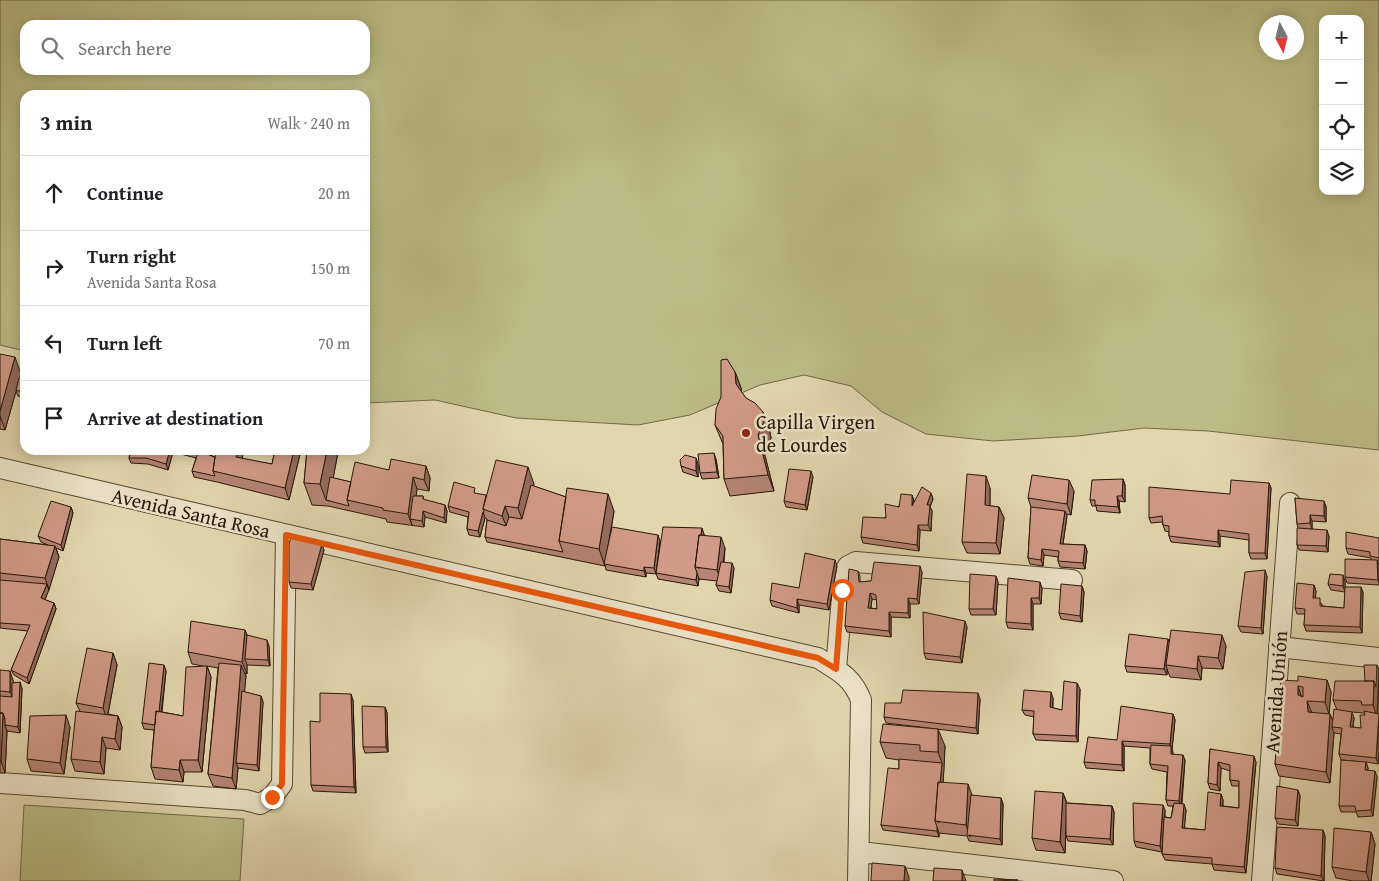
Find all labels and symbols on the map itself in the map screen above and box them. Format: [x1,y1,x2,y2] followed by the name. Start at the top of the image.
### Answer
[1259,15,1304,60] north arrow
[756,407,875,459] place label: Capilla Virgen de Lourdes
[740,427,752,439] marker: Capilla Virgen de Lourdes
[109,480,274,545] street label: Avenida Santa Rosa
[831,579,854,602] route start
[1257,630,1294,754] street label: Avenida Unión
[261,786,284,809] route end

